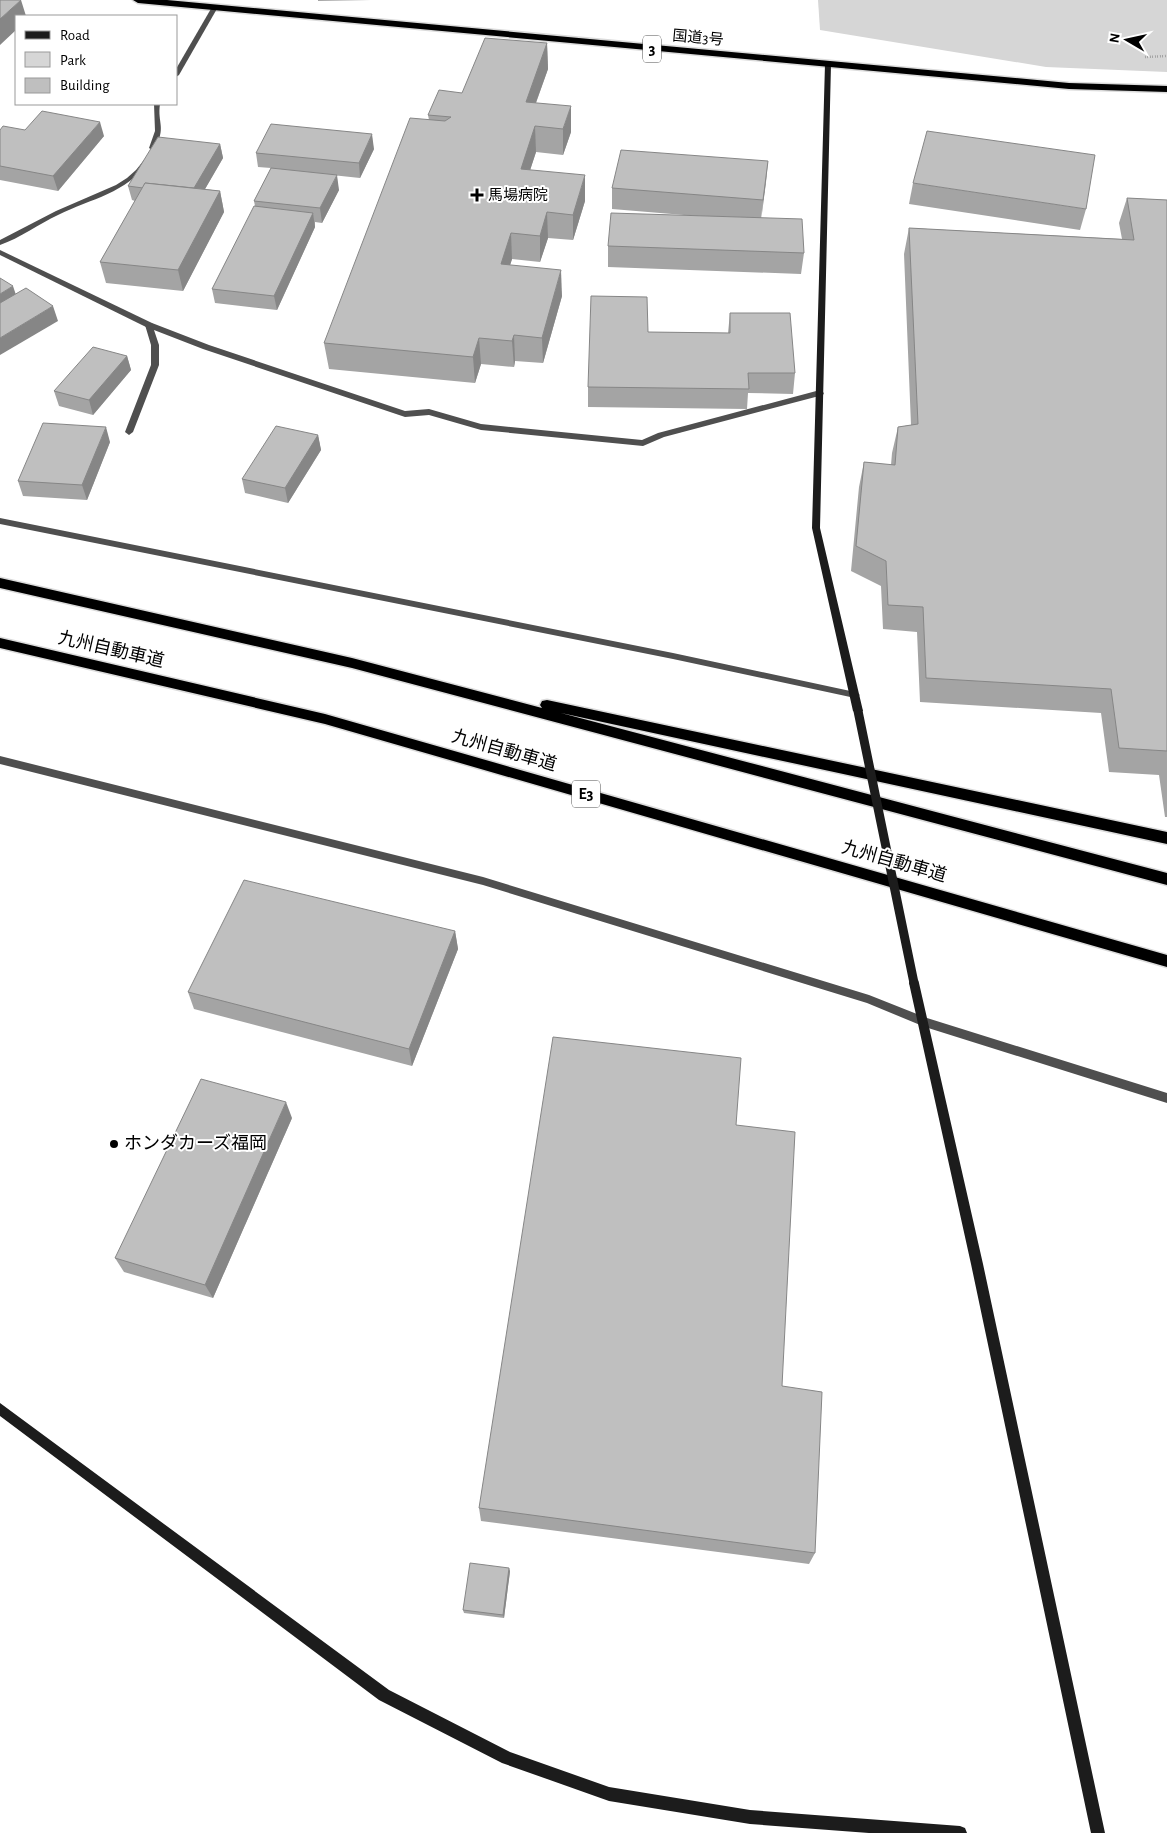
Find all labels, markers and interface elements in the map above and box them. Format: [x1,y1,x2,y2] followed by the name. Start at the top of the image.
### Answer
[15,15,178,105] legend
[1102,15,1152,65] north arrow
[672,27,724,48] street label: 国道3号
[60,28,90,43] text: Road
[1107,32,1123,44] text: N
[643,36,661,62] road number: 3
[60,53,86,68] text: Park
[60,78,110,93] text: Building
[488,187,548,203] place label: 馬場病院
[470,188,484,202] marker: 馬場病院
[56,627,166,671] street label: 九州自動車道
[450,726,559,775] street label: 九州自動車道
[572,781,600,808] road number: E3
[840,837,949,886] street label: 九州自動車道
[124,1133,267,1153] place label: ホンダカーズ福岡
[108,1138,120,1150] marker: ホンダカーズ福岡

